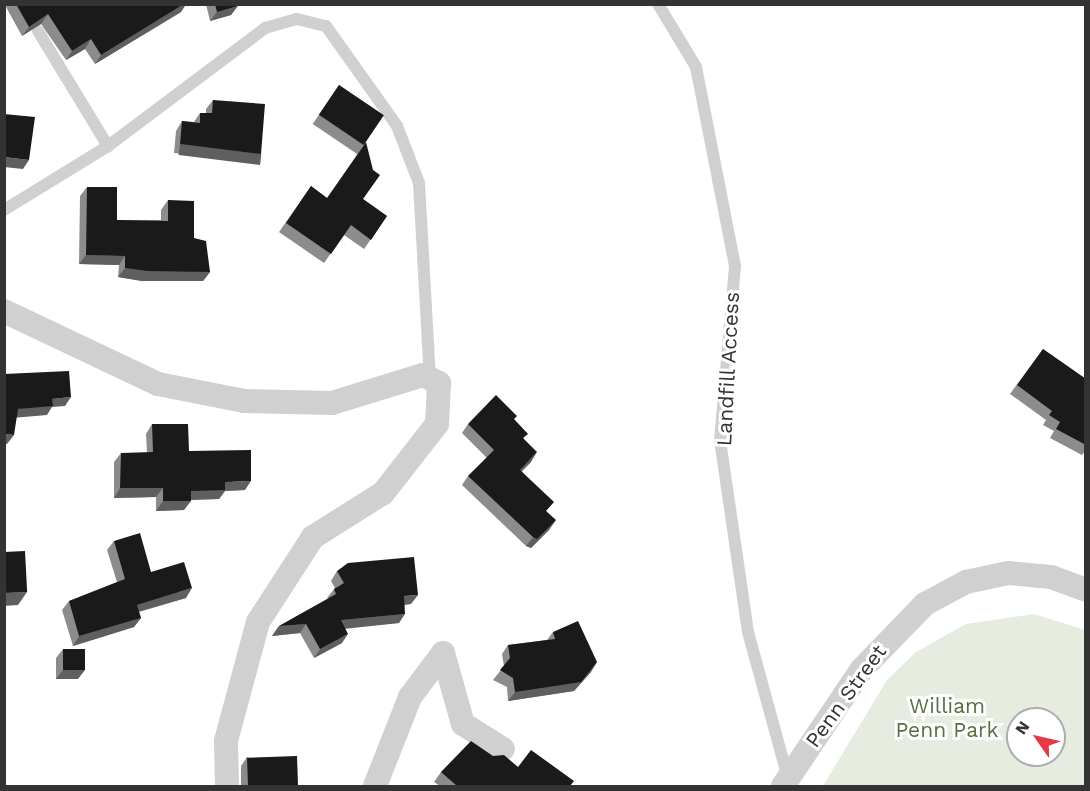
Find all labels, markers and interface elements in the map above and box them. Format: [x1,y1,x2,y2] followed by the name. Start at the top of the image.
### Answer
[711,290,745,448] street label: Landfill Access
[800,640,892,752] street label: Penn Street
[895,693,999,743] park label: William Penn Park
[1006,707,1066,767] north arrow
[1011,718,1034,738] text: N

